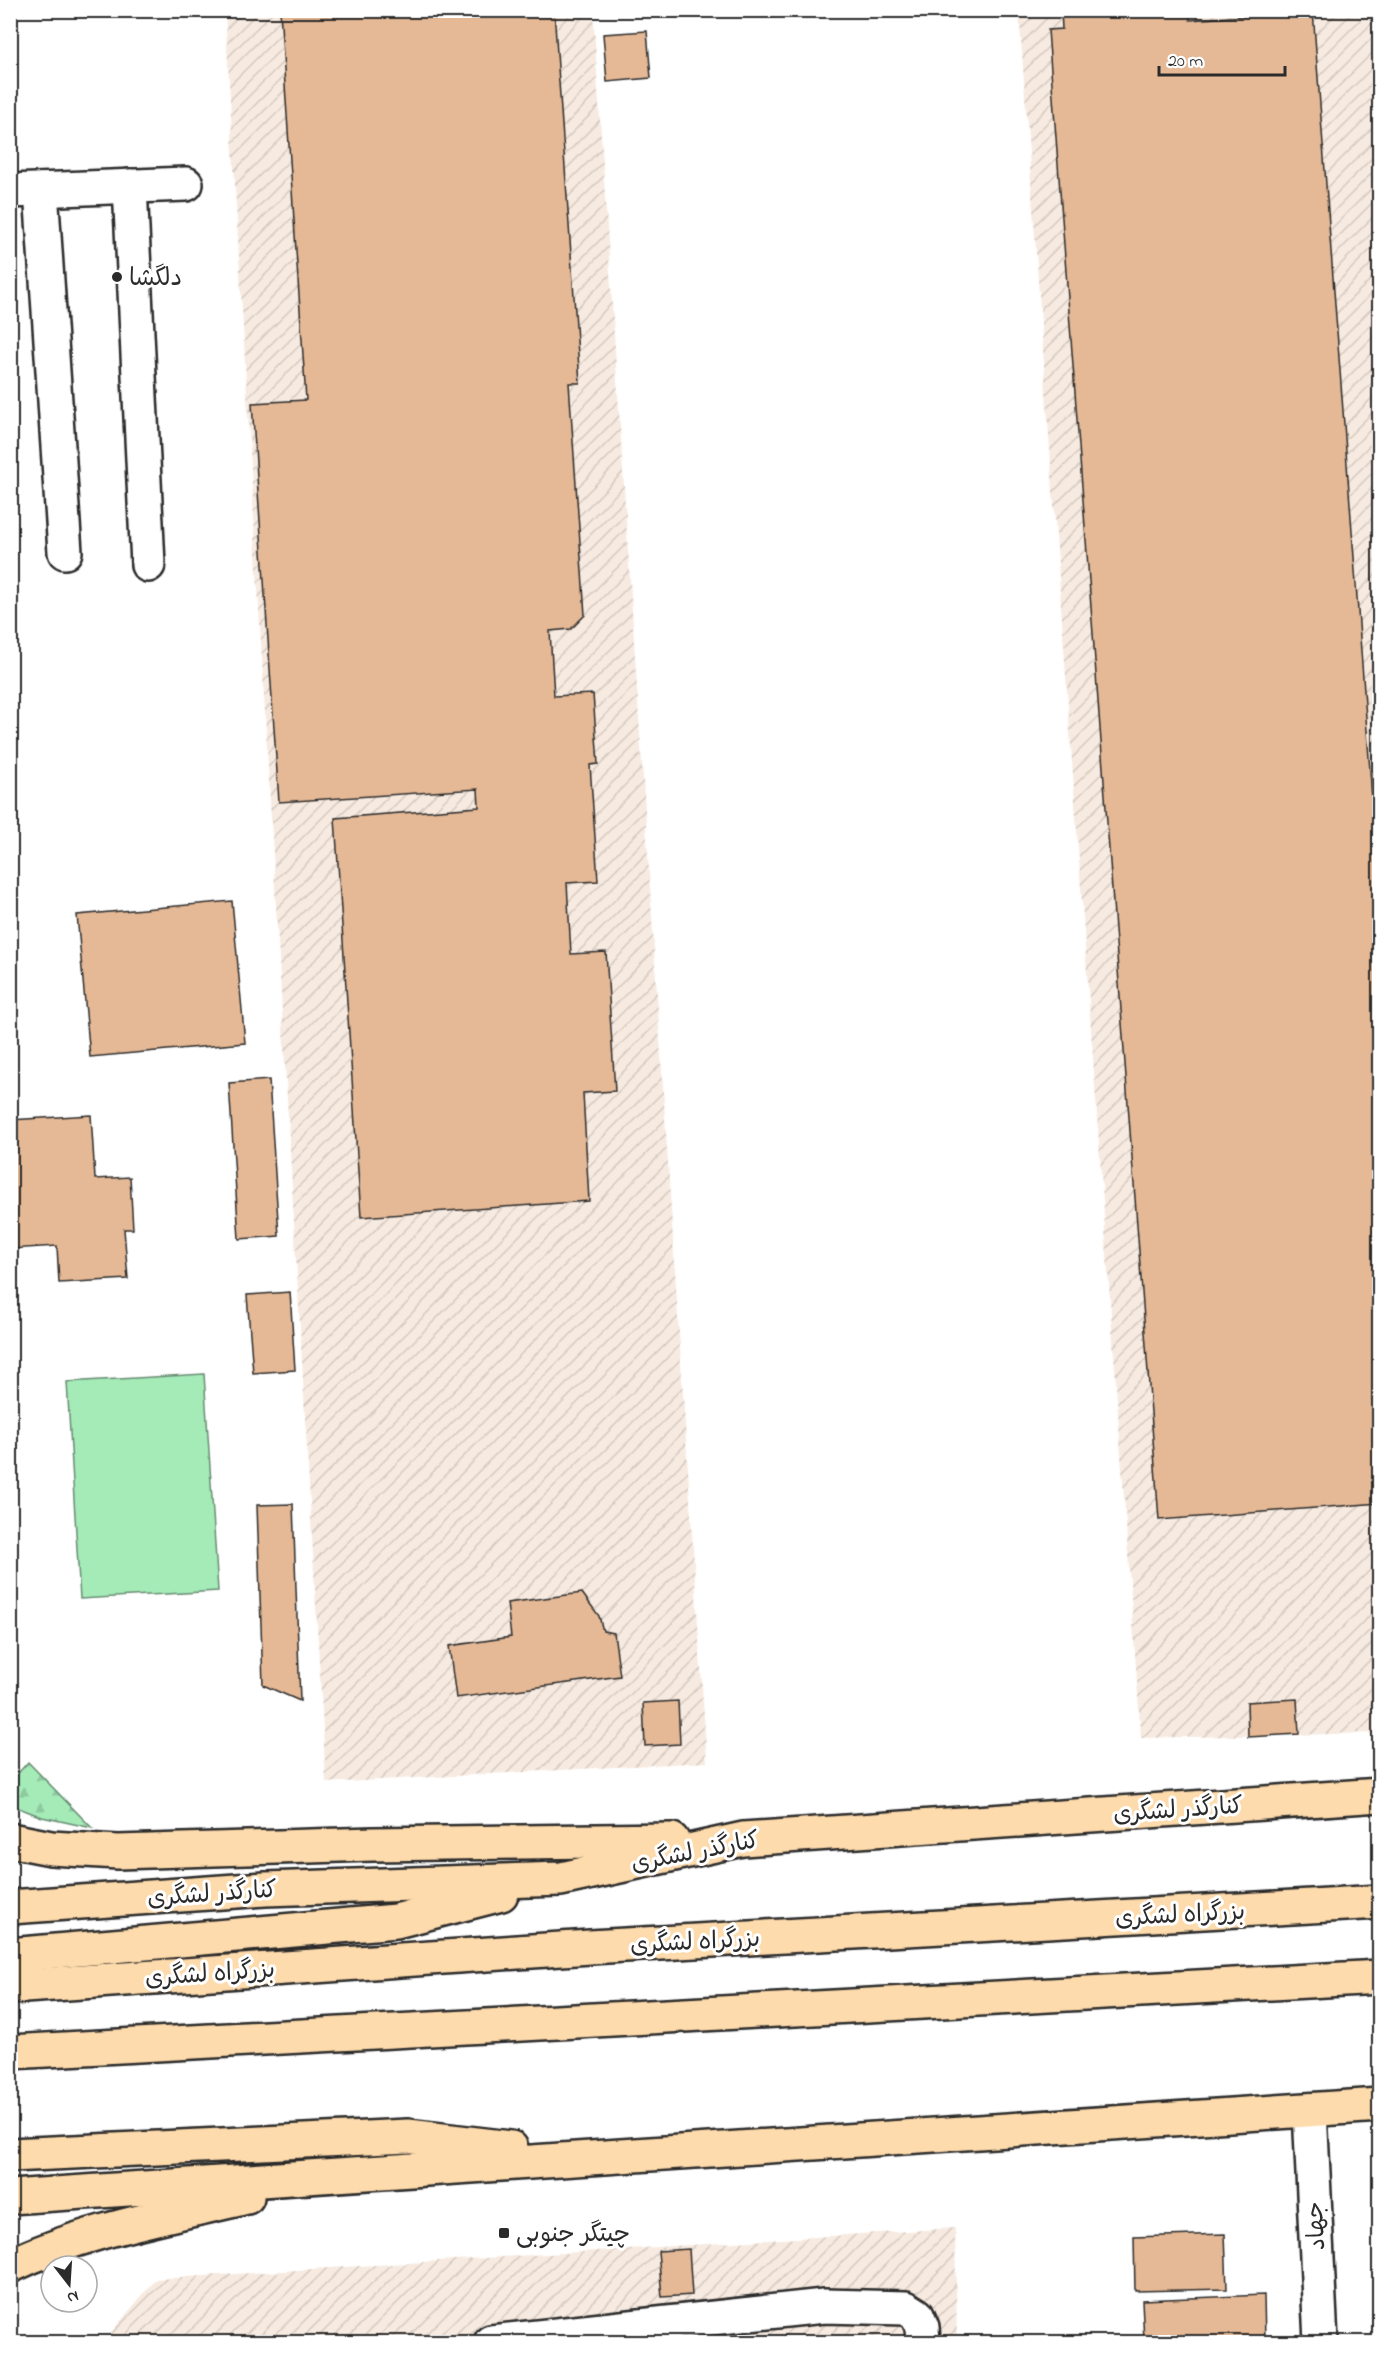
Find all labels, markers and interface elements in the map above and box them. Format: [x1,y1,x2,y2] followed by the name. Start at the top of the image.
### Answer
[1159,39,1285,77] scale bar
[1168,49,1203,75] text: 20 m
[129,262,182,297] place label: دلگشا
[110,270,124,284] marker: دلگشا
[1112,1790,1244,1833] street label: کنارگذر لشگری
[628,1824,763,1883] street label: کنارگذر لشگری
[146,1874,278,1917] street label: کنارگذر لشگری
[1114,1896,1246,1937] street label: بزرگراه لشگری
[629,1923,761,1964] street label: بزرگراه لشگری
[144,1953,276,1997] street label: بزرگراه لشگری
[1299,2200,1336,2251] street label: جهاد
[516,2218,630,2253] place label: چیتگر جنوبی
[497,2226,511,2240] marker: چیتگر جنوبی
[39,2254,99,2314] north arrow
[64,2283,81,2310] text: N

